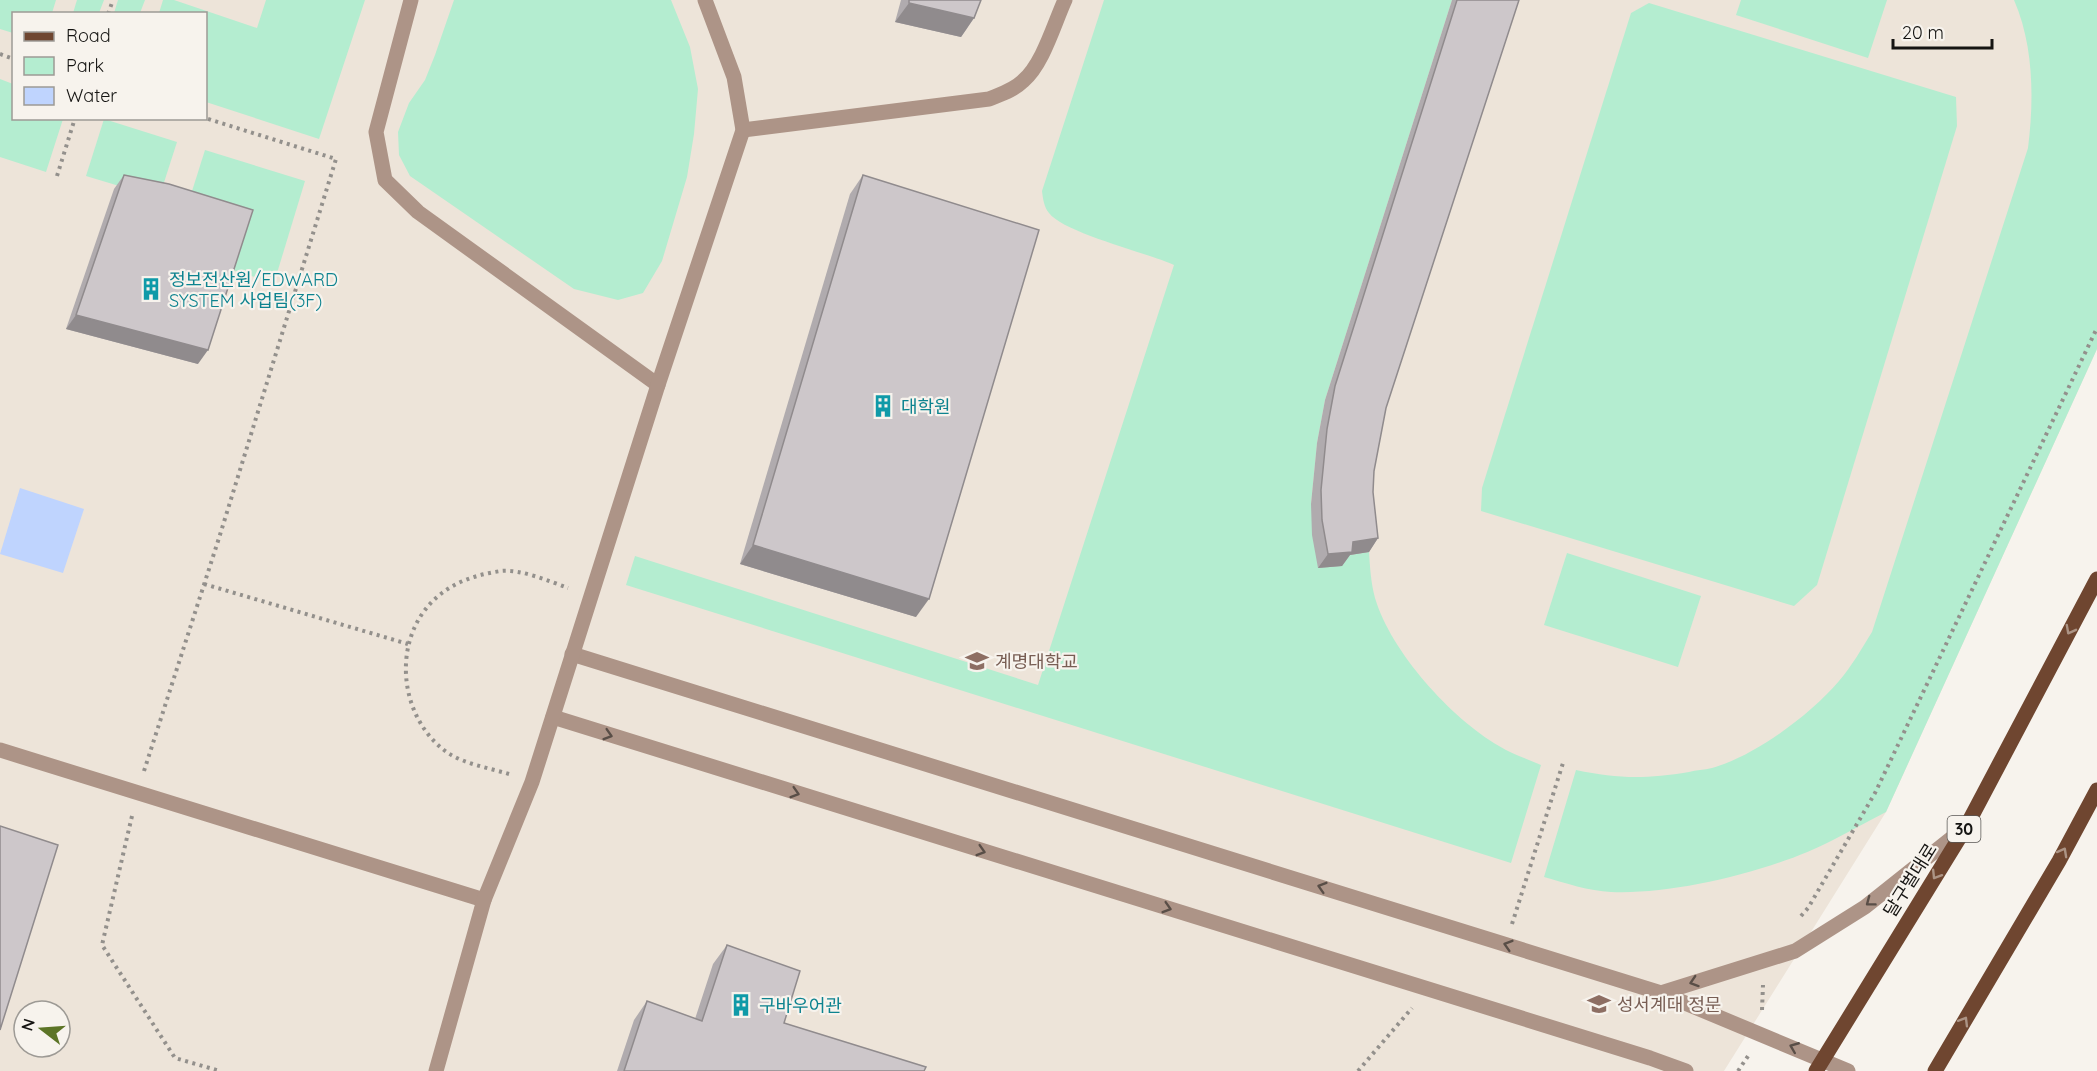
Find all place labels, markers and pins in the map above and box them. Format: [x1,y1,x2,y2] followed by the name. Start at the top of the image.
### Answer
[169,268,338,312] place label: 정보전산원/EDWARD SYSTEM 사업팀(3F)
[138,276,164,302] building icon: 정보전산원/EDWARD SYSTEM 사업팀(3F)
[870,393,896,419] building icon: 대학원
[901,395,951,418] place label: 대학원
[964,648,990,674] school or university icon: 계명대학교
[995,650,1078,673] place label: 계명대학교
[1586,991,1612,1017] school or university icon: 성서계대 정문
[728,992,754,1018] building icon: 구바우어관
[1617,993,1721,1016] place label: 성서계대 정문
[759,994,842,1017] place label: 구바우어관

